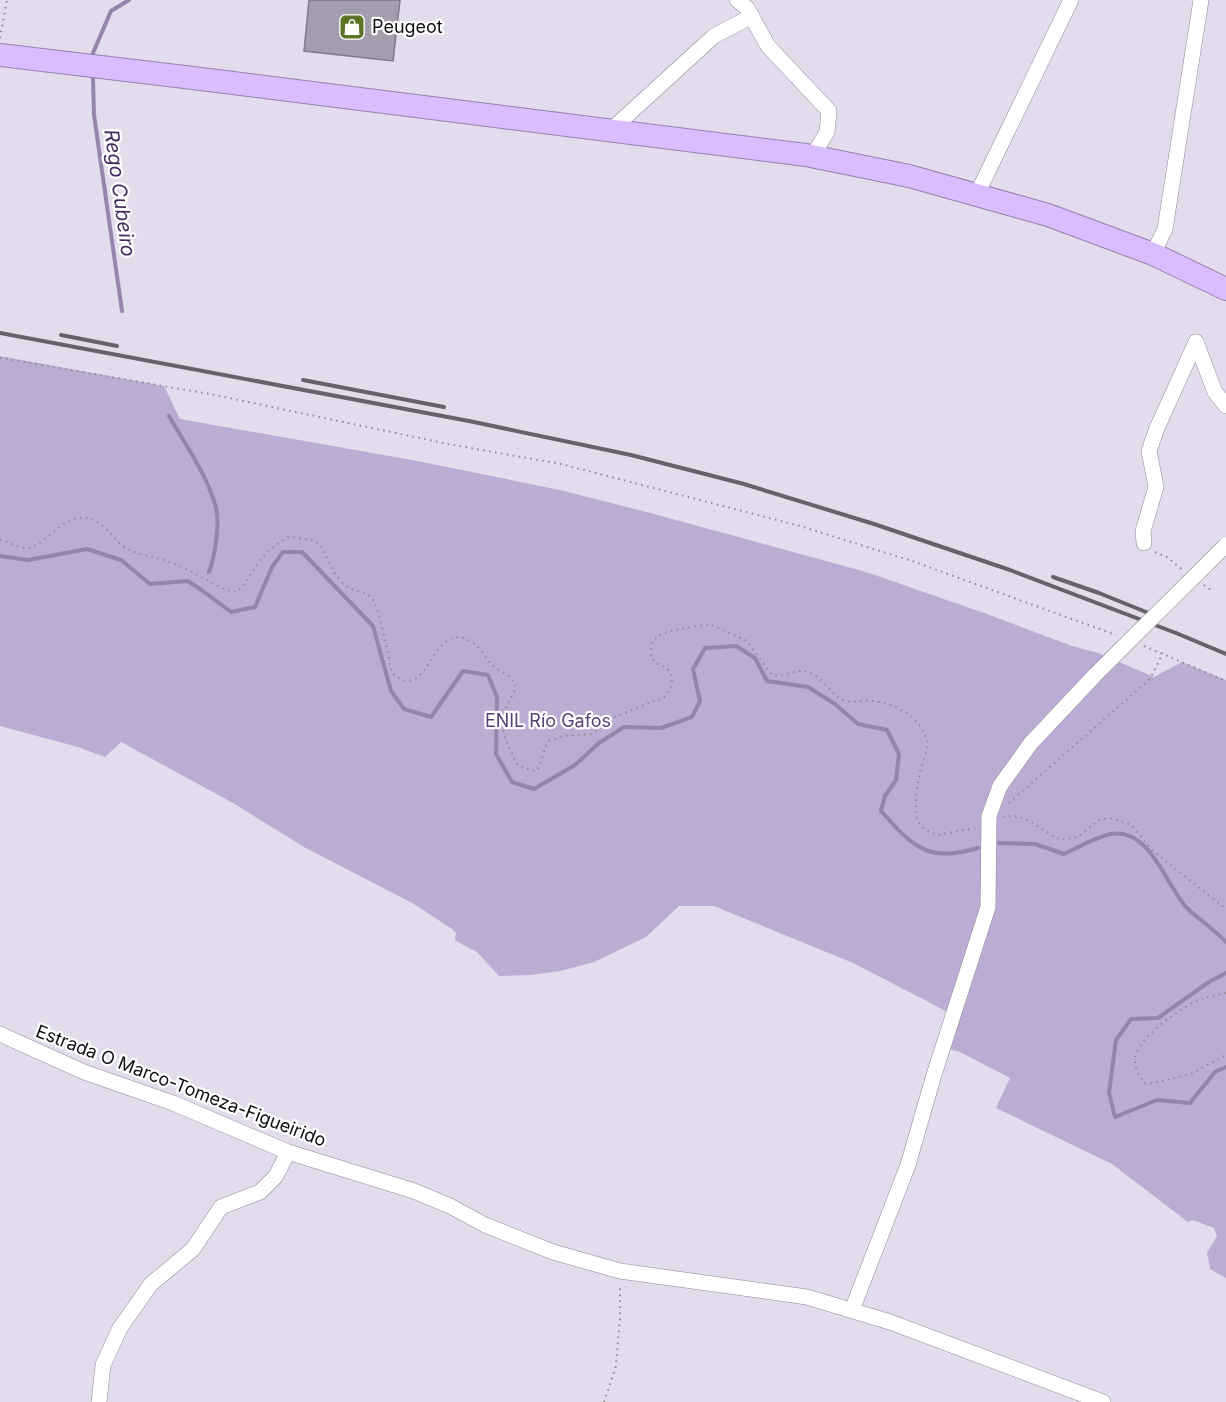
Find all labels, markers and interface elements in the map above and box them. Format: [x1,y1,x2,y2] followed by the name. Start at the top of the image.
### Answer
[337,12,367,42] shop icon: Peugeot
[372,16,443,37] place label: Peugeot
[99,128,141,258] water label: Rego Cubeiro
[485,710,611,731] park label: ENIL Río Gafos
[33,1020,329,1151] street label: Estrada O Marco-Tomeza-Figueirido

